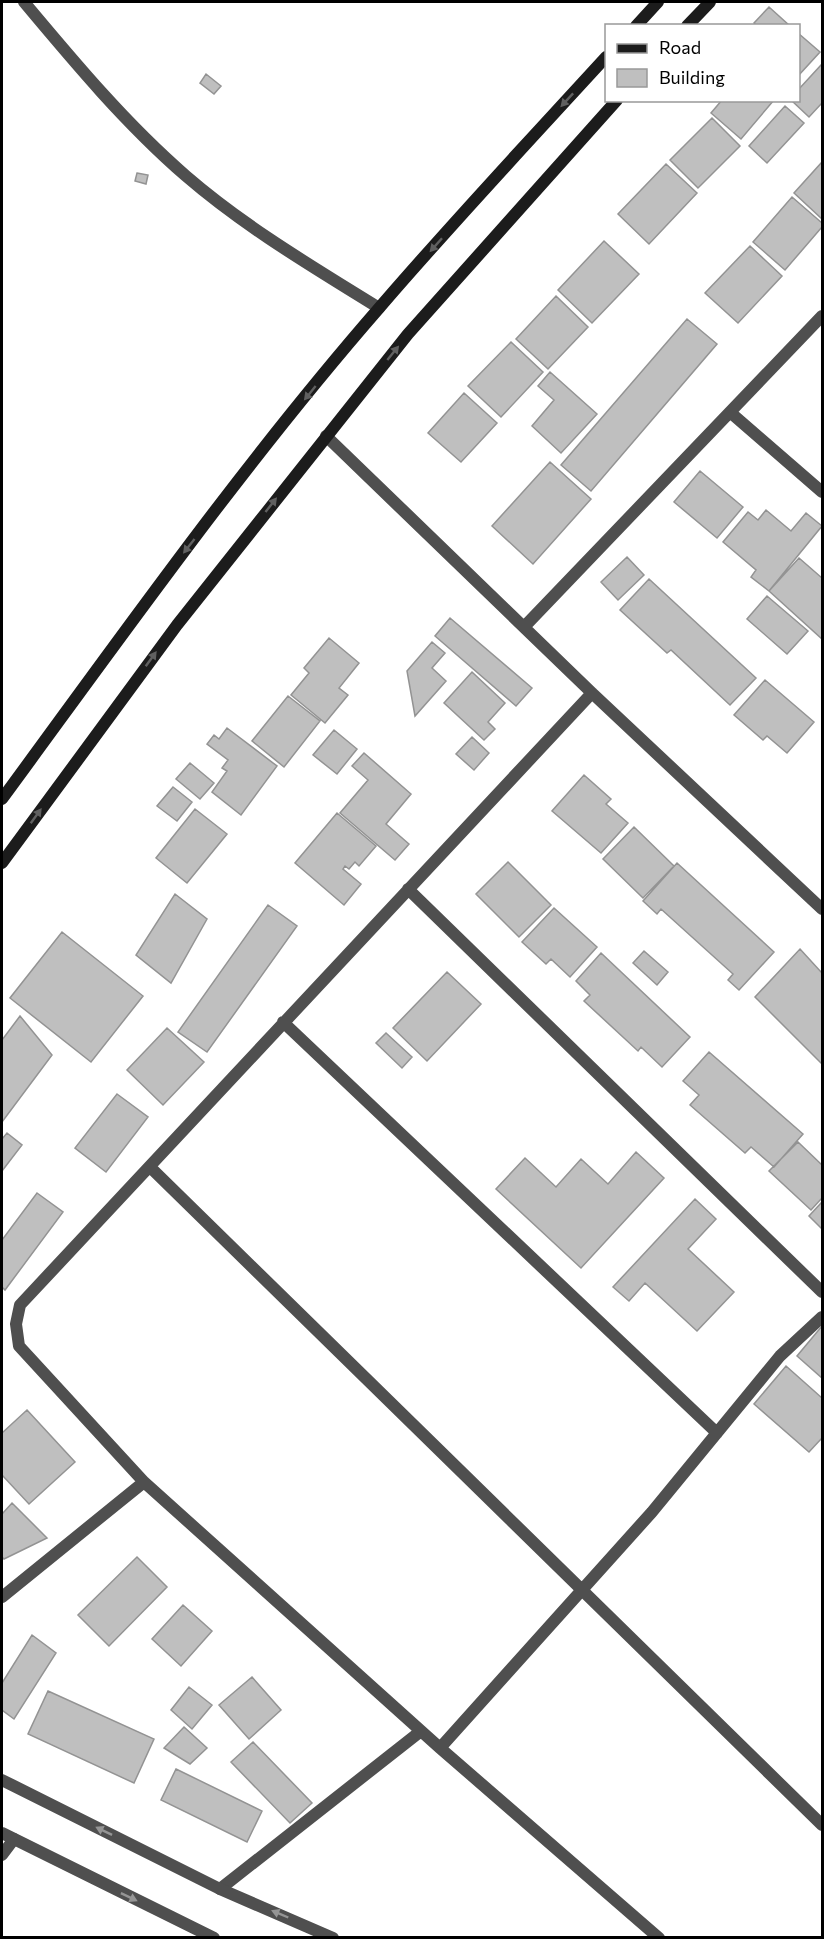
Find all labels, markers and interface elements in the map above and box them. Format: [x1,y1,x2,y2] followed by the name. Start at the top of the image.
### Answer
[605,24,800,102] legend
[659,36,701,58] text: Road
[659,66,725,88] text: Building
[560,93,574,108] one-way arrow
[430,237,443,252] one-way arrow
[386,345,398,360] one-way arrow
[304,386,316,401] one-way arrow
[265,497,278,513] one-way arrow
[183,539,195,554] one-way arrow
[145,651,157,666] one-way arrow
[30,809,42,825] one-way arrow
[95,1826,112,1836] one-way arrow
[121,1892,138,1901] one-way arrow
[271,1910,288,1919] one-way arrow

